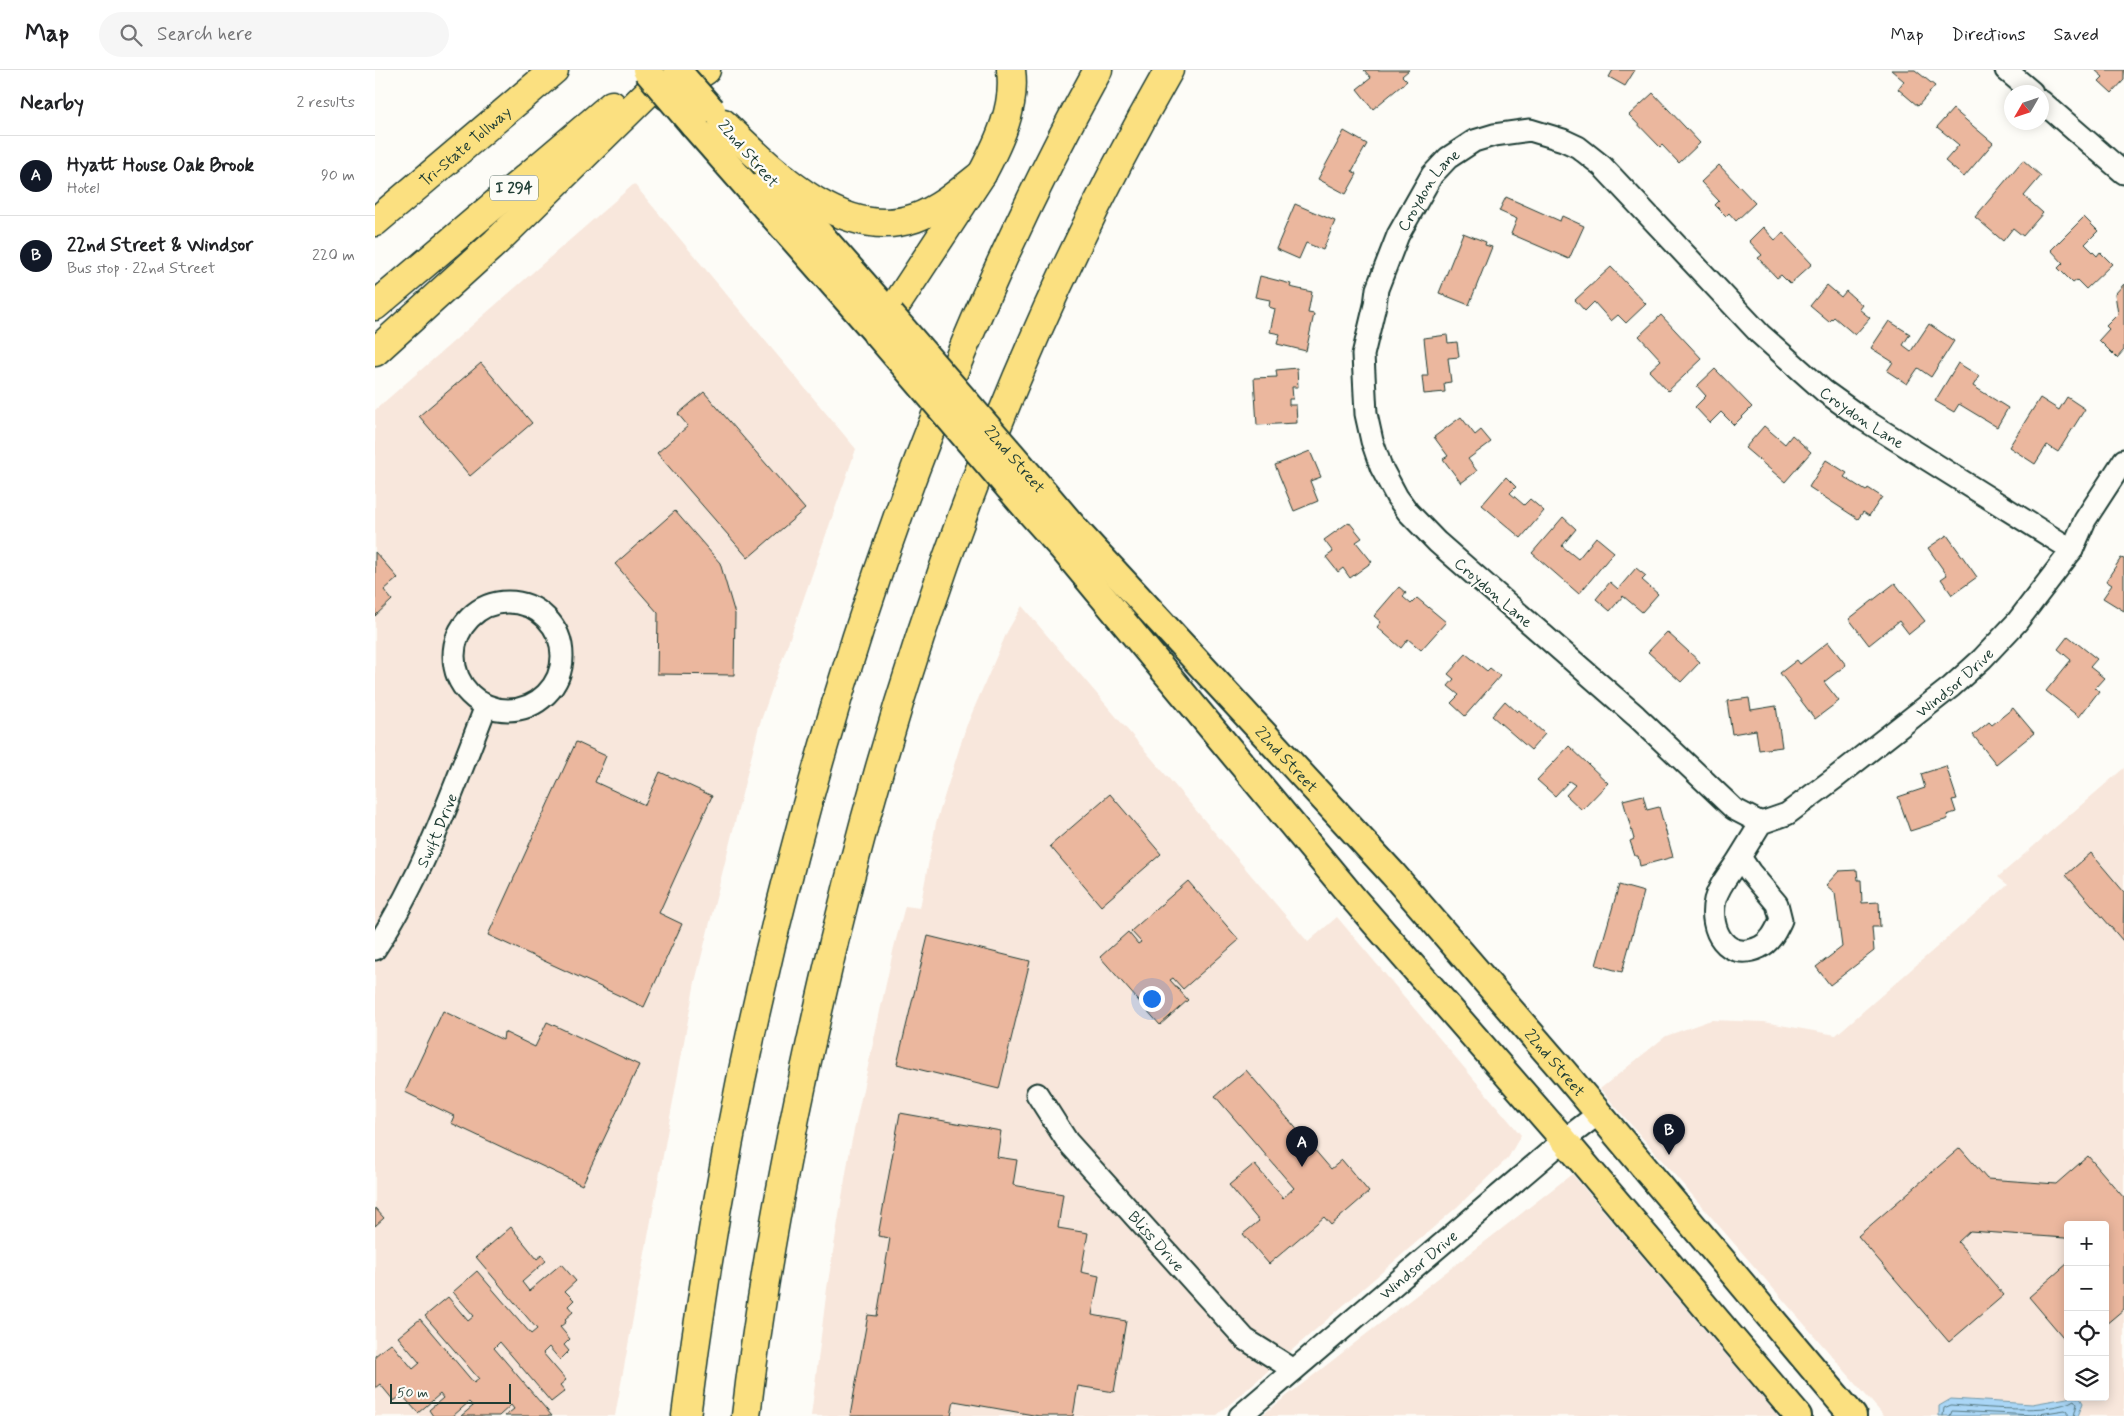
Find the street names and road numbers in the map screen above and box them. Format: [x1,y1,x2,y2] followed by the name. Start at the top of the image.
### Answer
[416,102,516,192] street label: Tri-State Tollway
[713,116,783,193] street label: 22nd Street
[1393,144,1465,235] street label: Croydon Lane
[490,176,538,200] road number: I 294
[1815,382,1908,455] street label: Croydon Lane
[979,421,1050,498] street label: 22nd Street
[1449,553,1537,633] street label: Croydon Lane
[1912,644,1999,723] street label: Windsor Drive
[1250,722,1322,798] street label: 22nd Street
[412,790,463,871] street label: Swift Drive
[1519,1025,1590,1102] street label: 22nd Street
[1123,1207,1188,1277] street label: Bliss Drive
[1376,1226,1463,1305] street label: Windsor Drive

